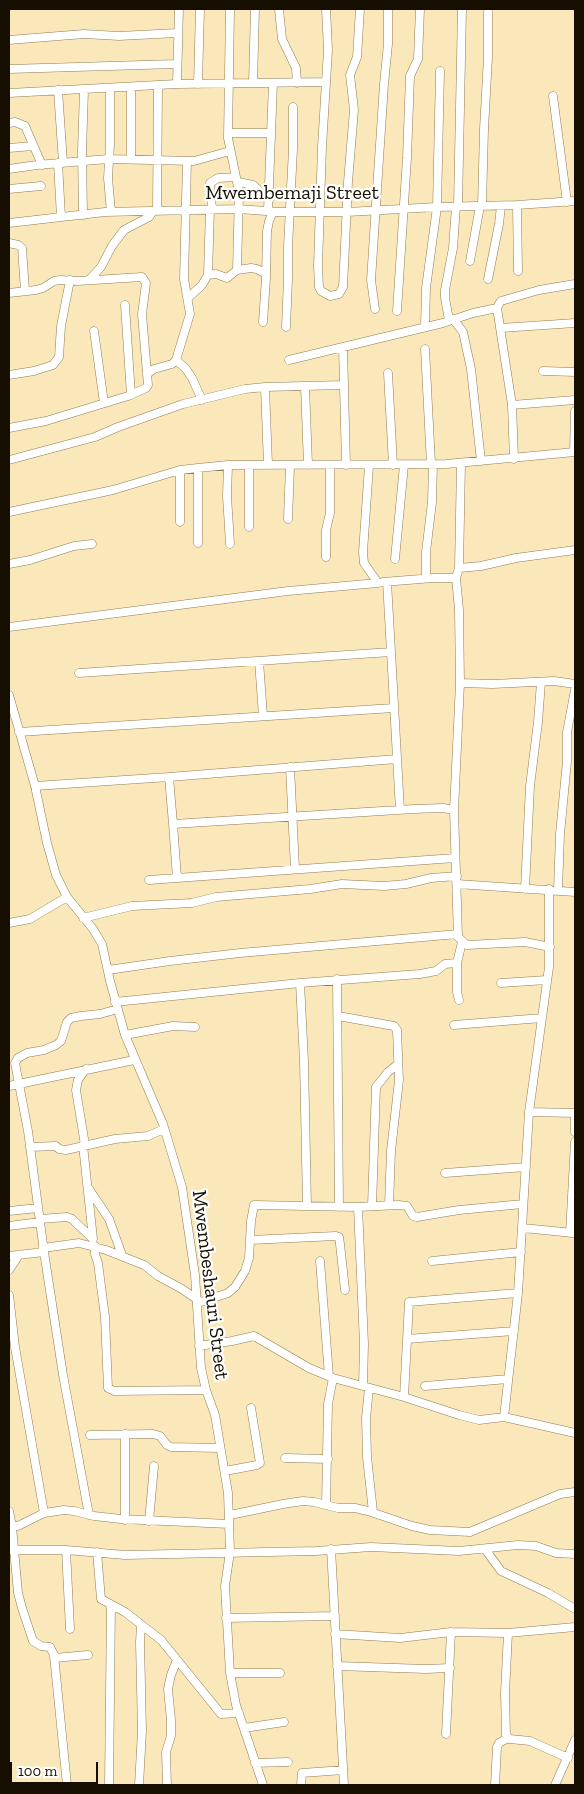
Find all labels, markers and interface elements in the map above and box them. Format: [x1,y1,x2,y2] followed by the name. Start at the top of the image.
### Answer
[205,181,379,205] street label: Mwembemaji Street
[186,1189,234,1381] street label: Mwembeshauri Street
[12,1752,100,1784] scale bar
[18,1762,57,1780] text: 100 m

